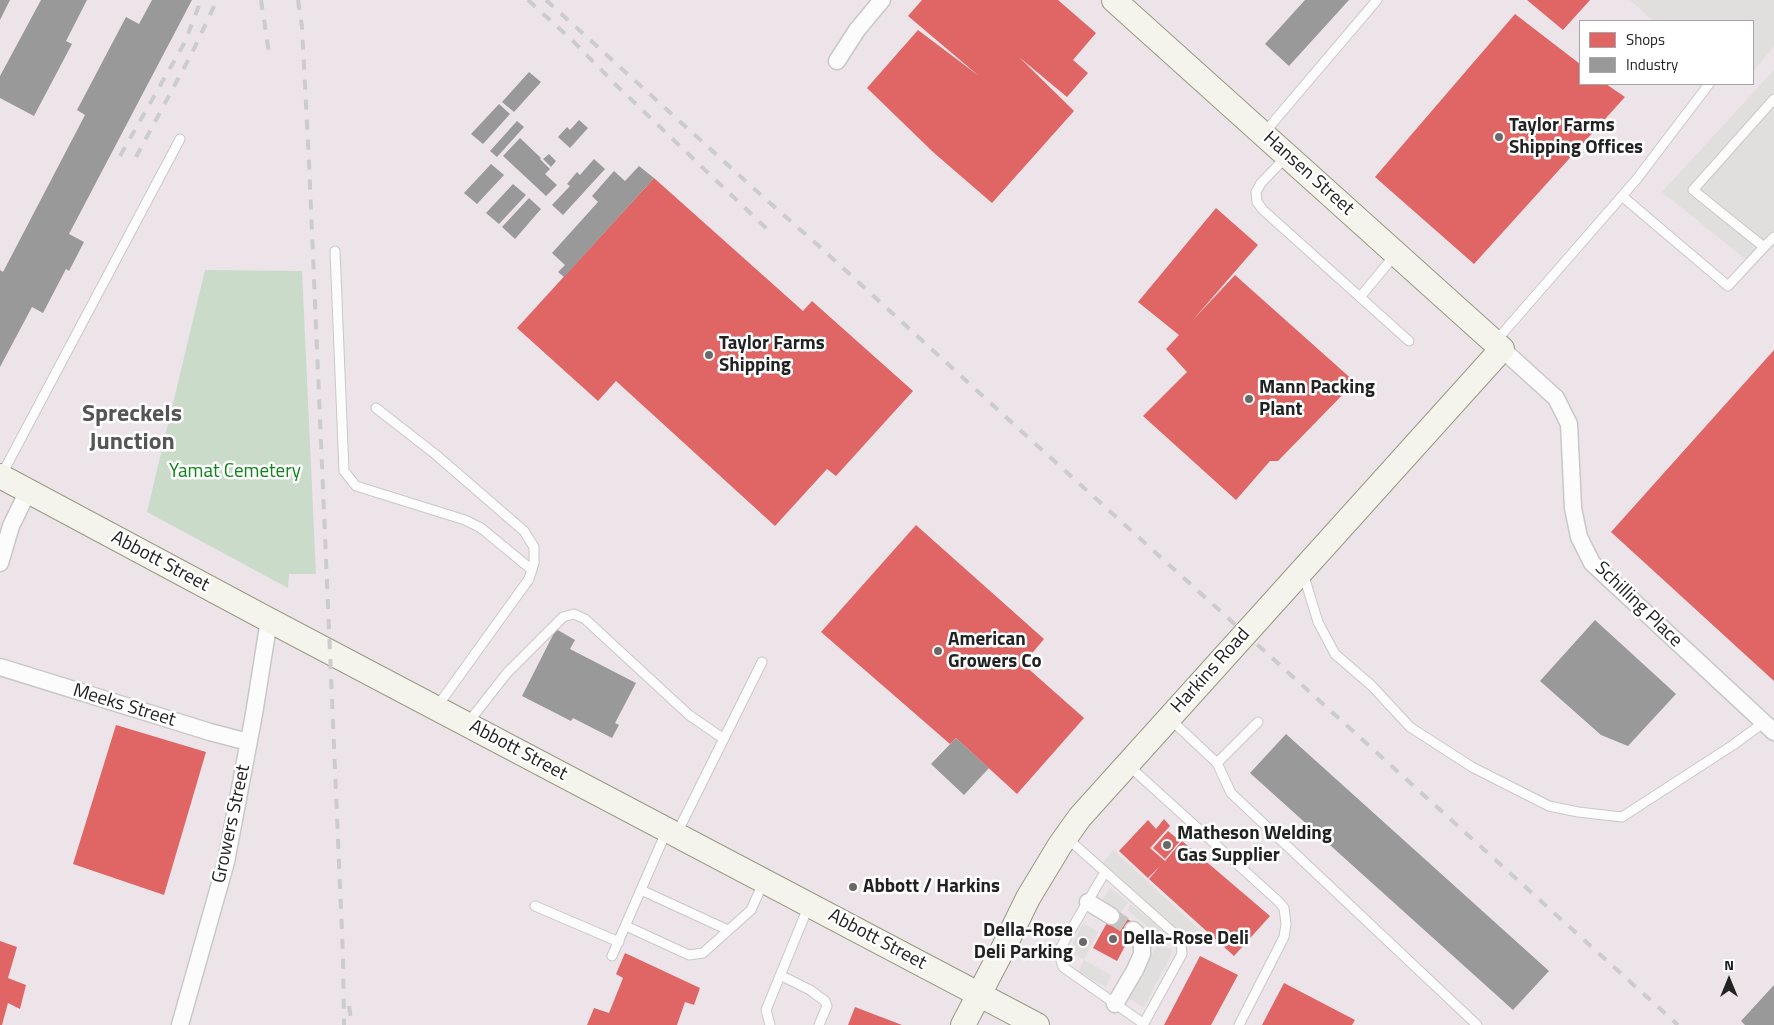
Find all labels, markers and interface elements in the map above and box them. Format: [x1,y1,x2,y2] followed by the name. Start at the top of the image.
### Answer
[1579,20,1754,85] legend
[1626,28,1665,51] text: Shops
[1626,53,1678,76] text: Industry
[1509,115,1643,159] place label: Taylor Farms Shipping Offices
[1258,127,1358,221] street label: Hansen Street
[1493,131,1505,143] marker: Taylor Farms Shipping Offices
[719,333,825,377] place label: Taylor Farms Shipping
[703,349,715,361] marker: Taylor Farms Shipping
[1259,377,1375,421] place label: Mann Packing Plant
[1243,393,1255,405] marker: Mann Packing Plant
[82,401,182,457] district label: Spreckels Junction
[169,461,301,483] park label: Yamat Cemetery
[107,527,213,597] street label: Abbott Street
[1589,558,1687,652] street label: Schilling Place
[1167,624,1255,718] street label: Harkins Road
[948,629,1042,673] place label: American Growers Co
[932,645,944,657] marker: American Growers Co
[70,680,178,732] street label: Meeks Street
[465,716,571,786] street label: Abbott Street
[208,763,256,885] street label: Growers Street
[1177,823,1332,867] place label: Matheson Welding Gas Supplier
[1161,839,1173,851] marker: Matheson Welding Gas Supplier
[863,876,1000,898] place label: Abbott / Harkins
[847,881,859,893] marker: Abbott / Harkins
[824,905,930,975] street label: Abbott Street
[974,920,1073,964] place label: Della-Rose Deli Parking
[1123,928,1249,950] place label: Della-Rose Deli
[1107,933,1119,945] marker: Della-Rose Deli
[1077,936,1089,948] marker: Della-Rose Deli Parking
[1724,954,1734,975] text: N
[1704,955,1754,1005] north arrow

